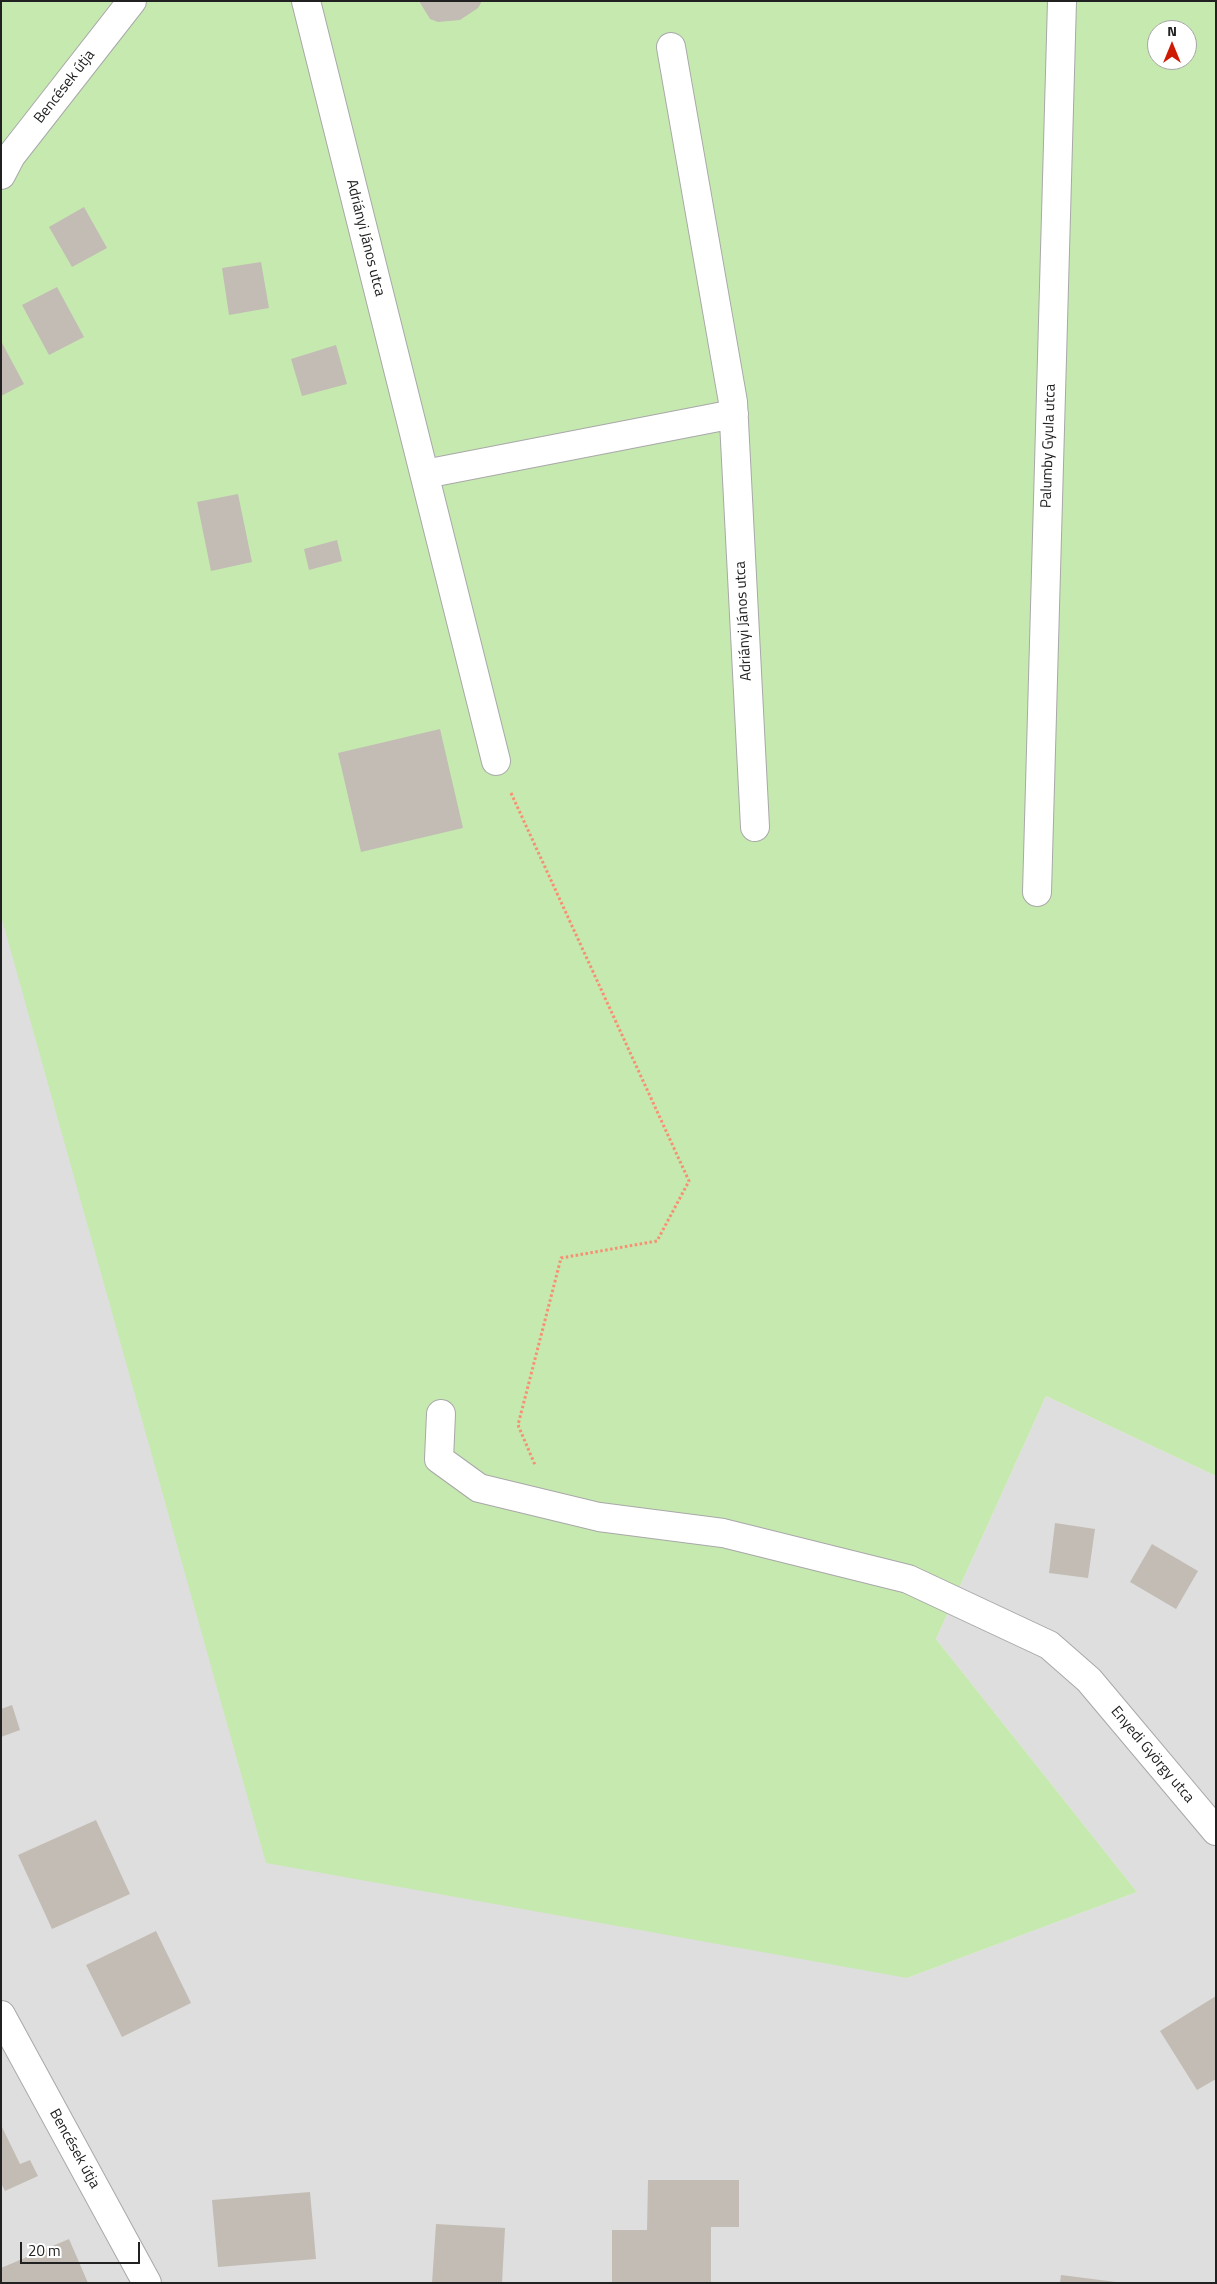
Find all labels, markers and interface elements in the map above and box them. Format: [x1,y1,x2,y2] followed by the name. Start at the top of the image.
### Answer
[1147,20,1197,70] north arrow
[1167,20,1177,41] text: N
[31,47,99,127] street label: Bencések útja
[342,178,388,298] street label: Adriányi János utca
[1038,383,1060,509] street label: Palumby Gyula utca
[732,561,756,681] street label: Adriányi János utca
[1106,1703,1198,1807] street label: Enyedi György utca
[45,2106,103,2192] street label: Bencések útja
[22,2232,142,2264] scale bar
[28,2239,61,2262] text: 20 m

